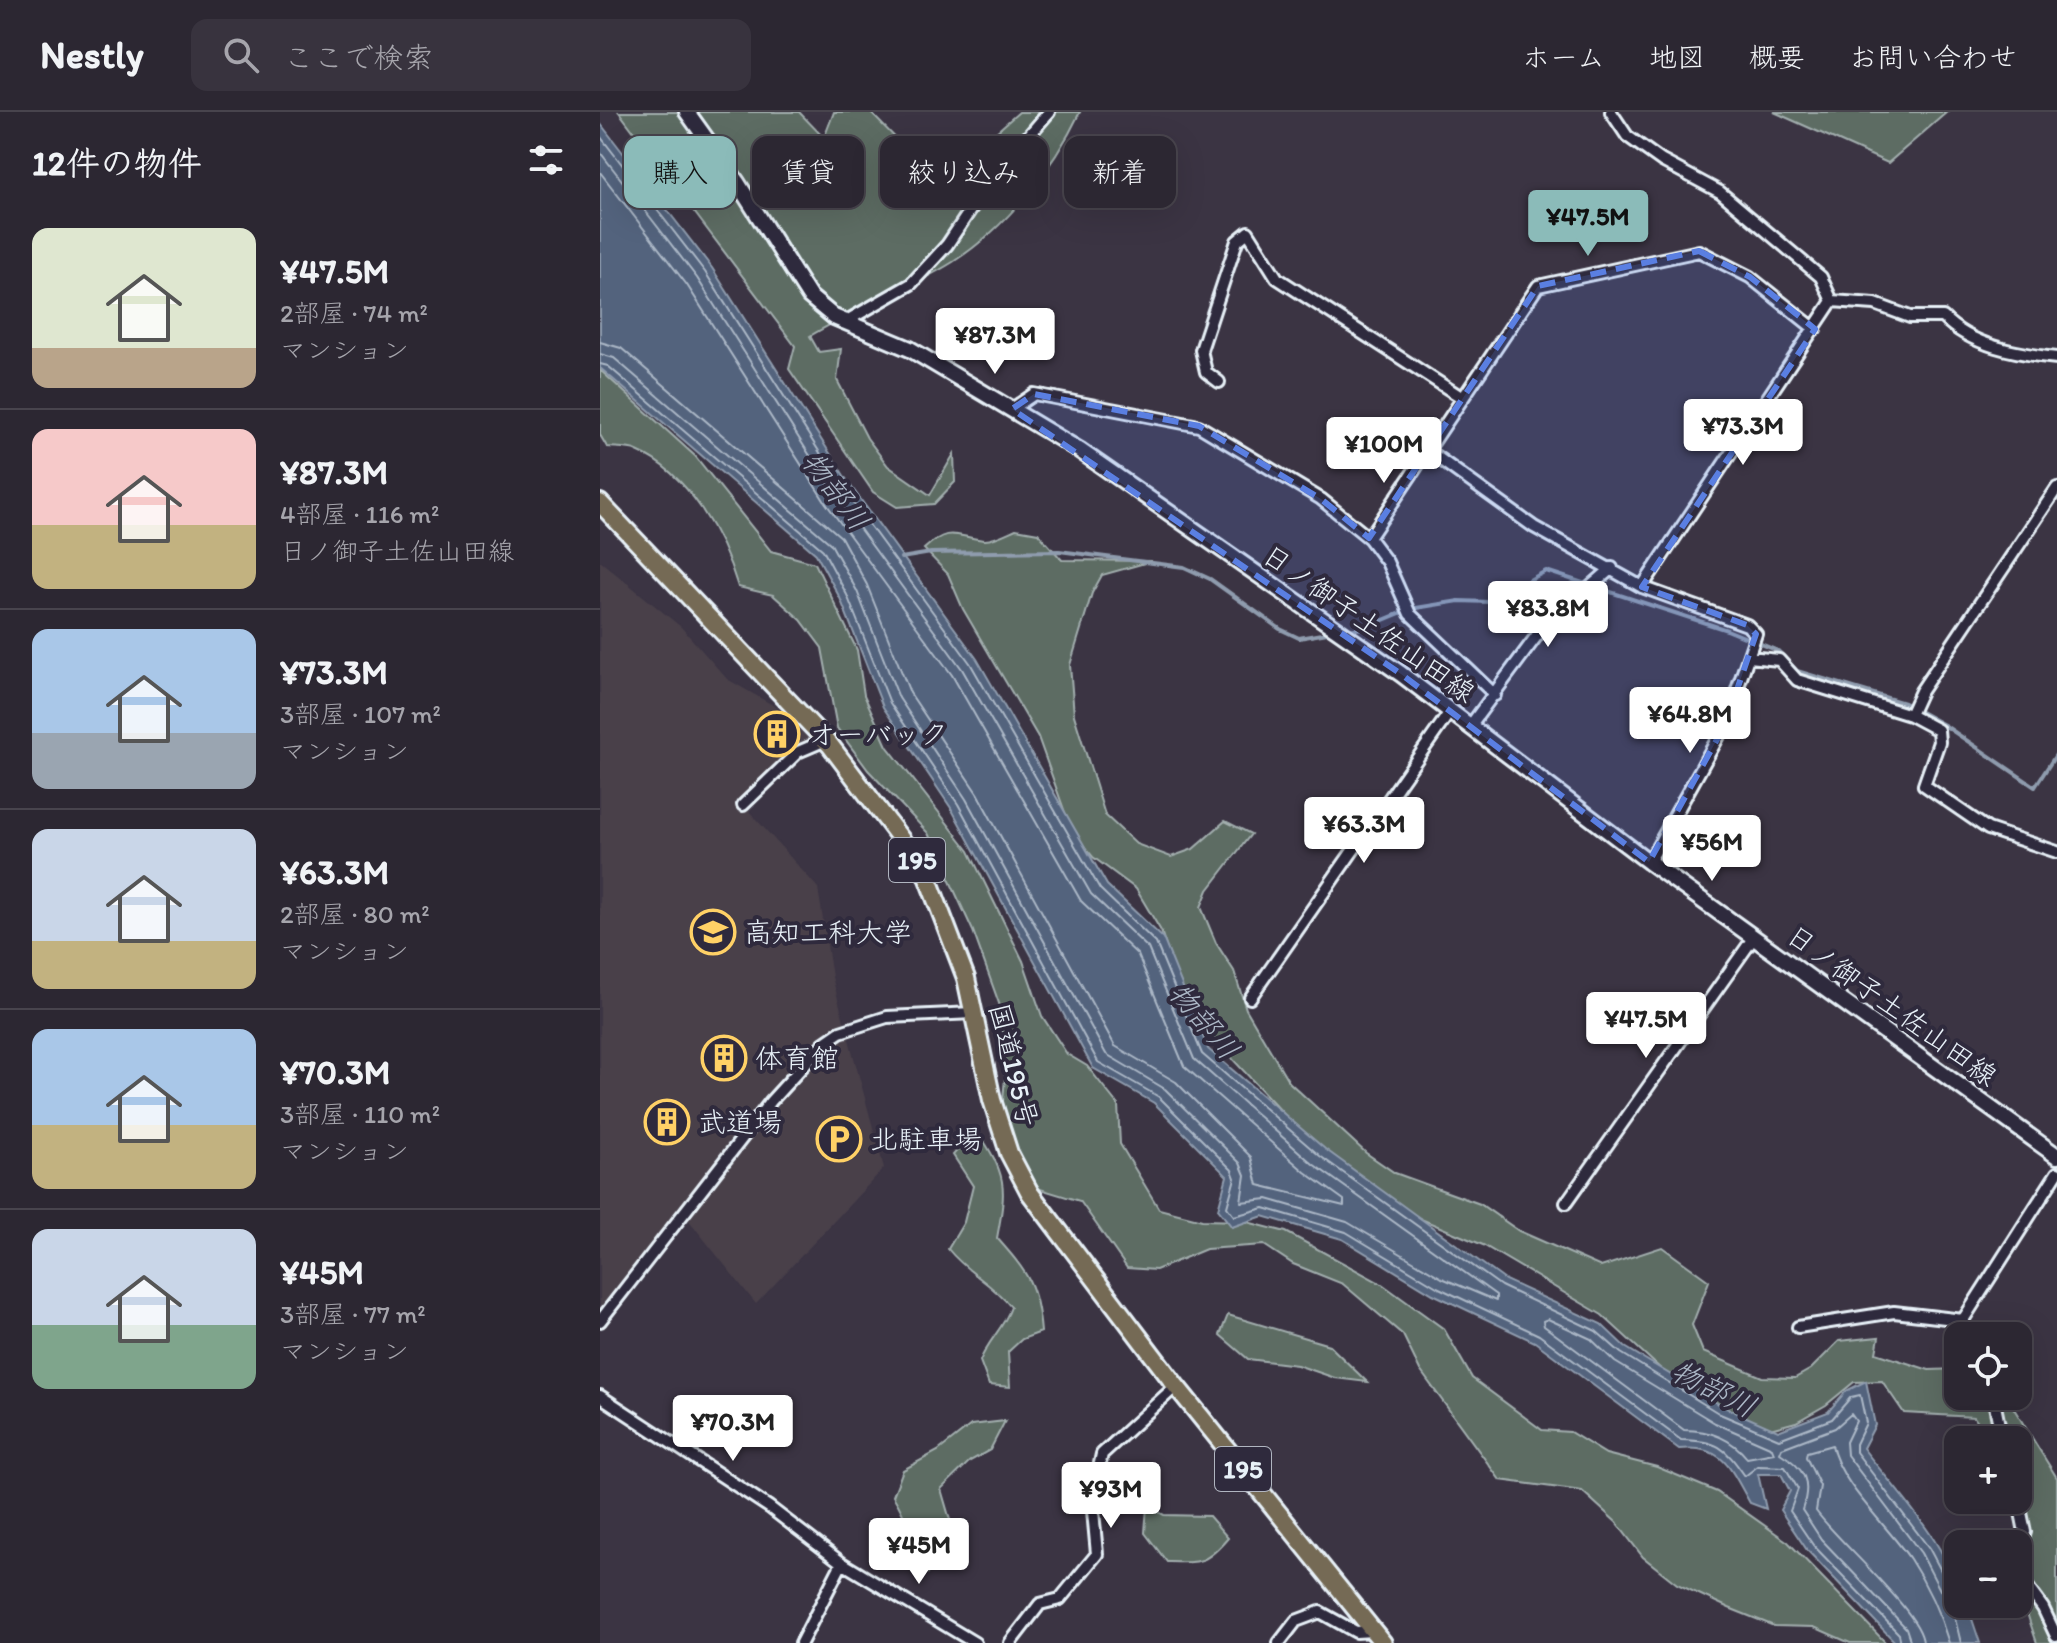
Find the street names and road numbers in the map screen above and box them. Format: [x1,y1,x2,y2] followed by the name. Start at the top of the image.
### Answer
[1256,537,1482,709] street label: 日ノ御子土佐山田線
[889,838,945,882] road number: 195
[1780,917,2004,1093] street label: 日ノ御子土佐山田線
[982,1000,1046,1130] street label: 国道195号
[1215,1447,1271,1491] road number: 195

